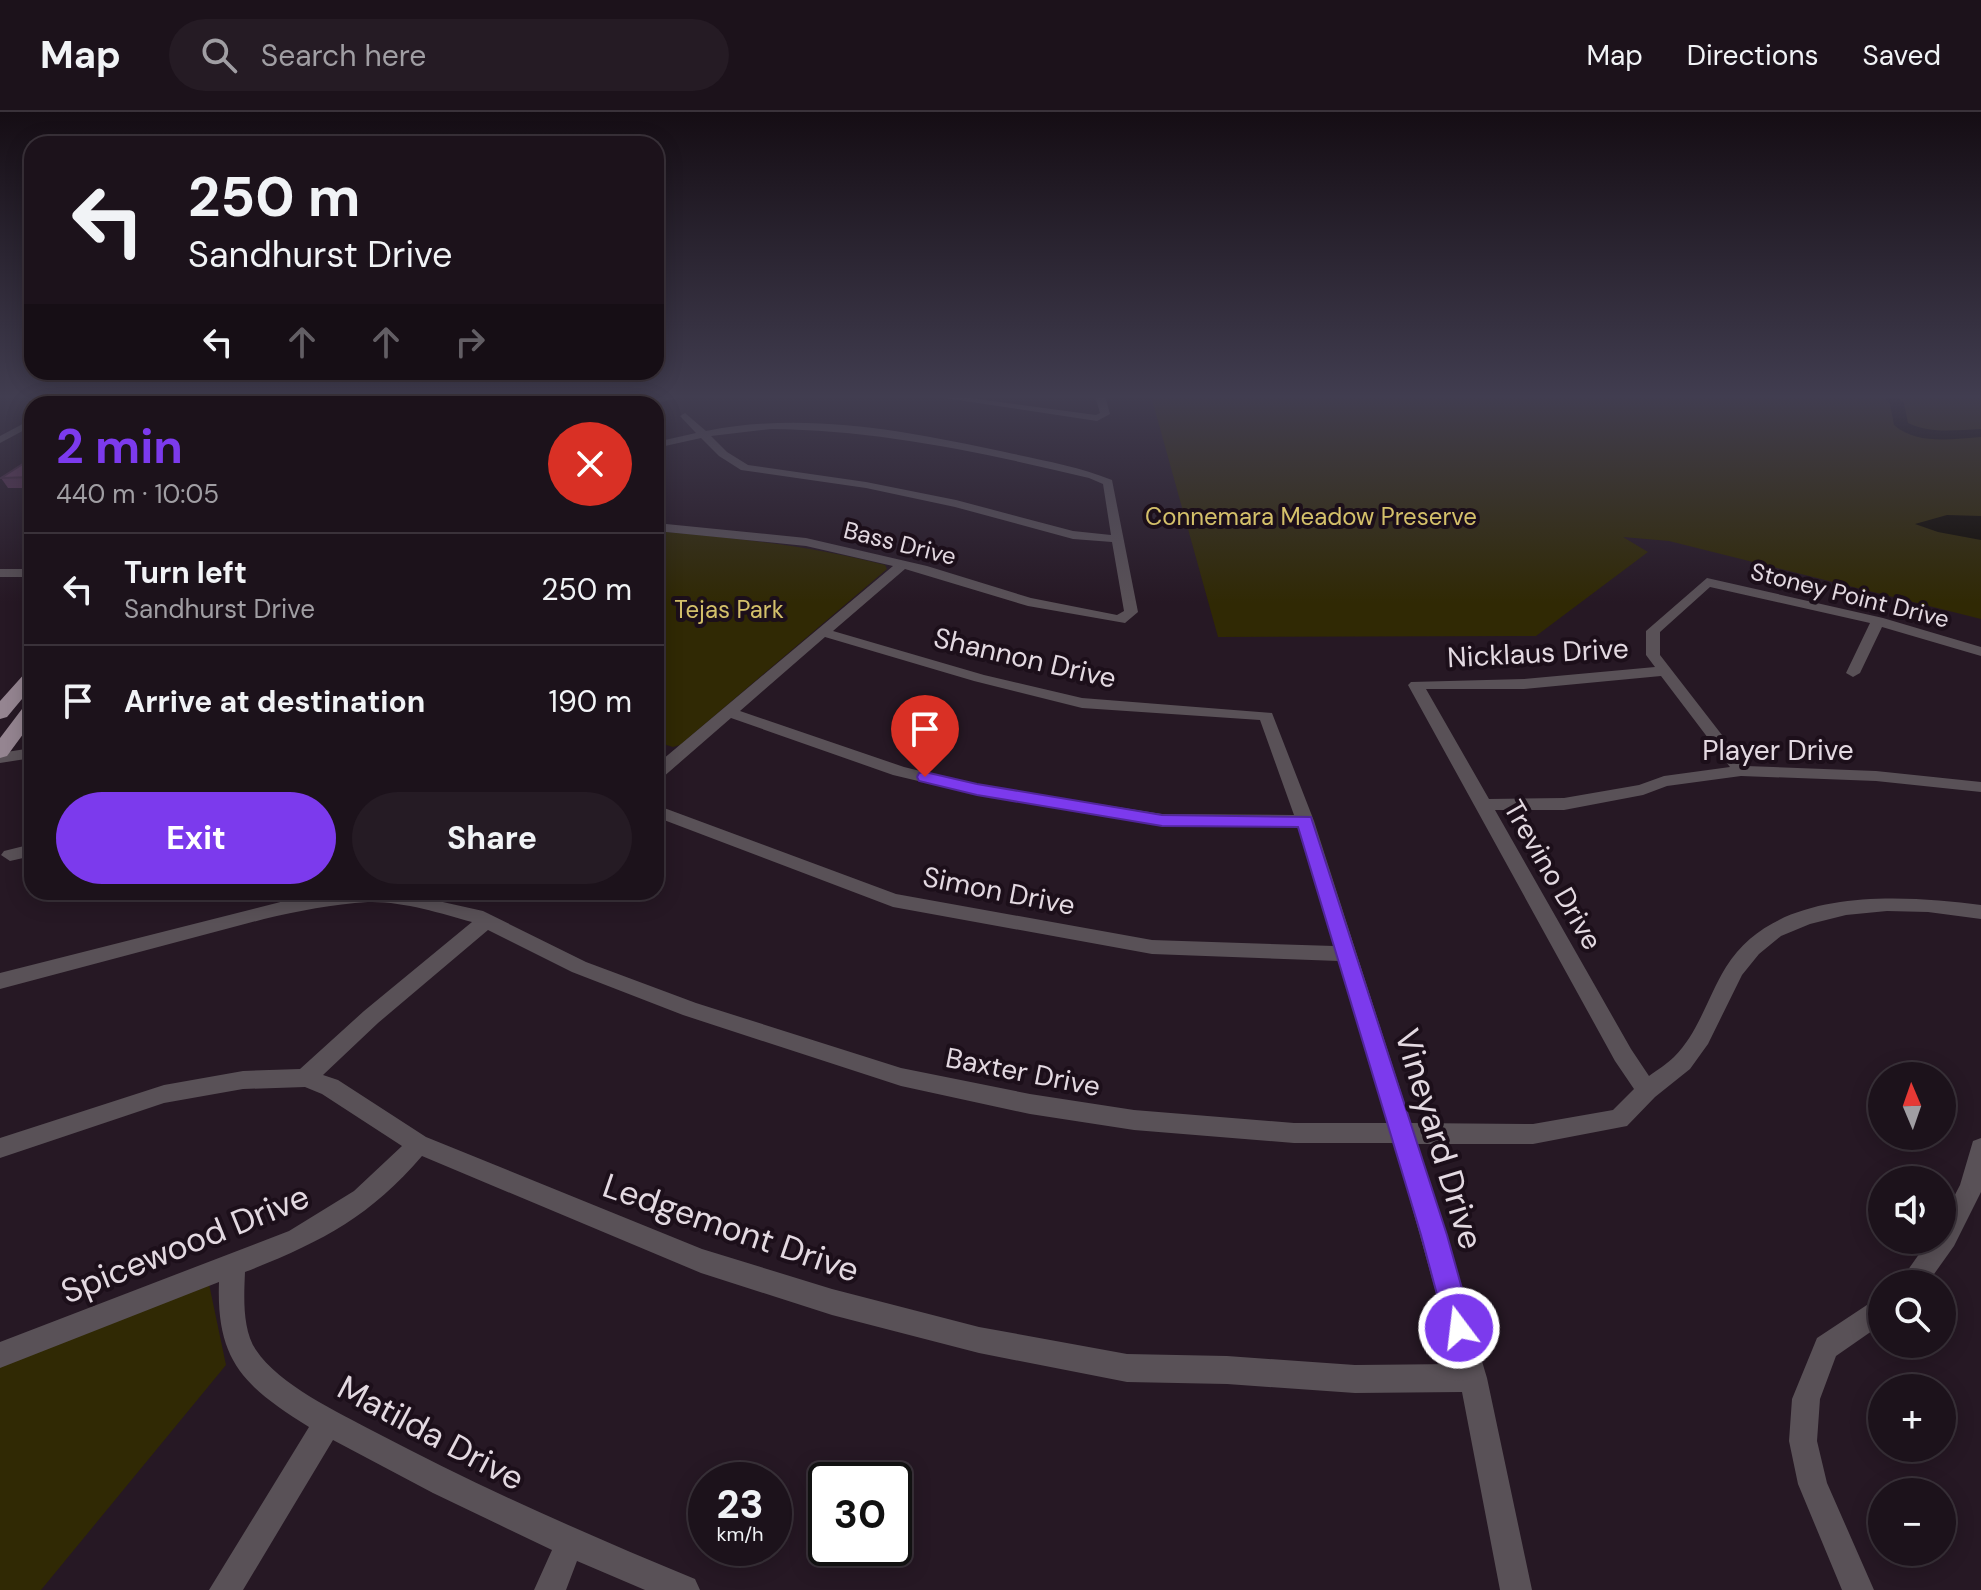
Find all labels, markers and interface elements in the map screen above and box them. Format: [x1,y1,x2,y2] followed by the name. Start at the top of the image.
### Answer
[169,19,729,91] search box
[40,30,121,80] text: Map
[197,33,241,77] icon: search
[261,36,426,75] text: Search here
[1586,37,1643,74] text: Map
[1687,37,1819,74] text: Directions
[1863,37,1941,74] text: Saved
[188,160,360,233] text: 250 m
[56,168,160,272] icon: left
[188,231,453,278] text: Sandhurst Drive
[196,320,240,364] icon: left
[280,320,324,364] icon: ahead
[364,320,408,364] icon: ahead
[448,320,492,364] icon: right
[56,415,183,478] text: 2 min
[548,422,632,506] button: close
[56,477,219,511] text: 440 m · 10:05
[1145,501,1477,532] park label: Connemara Meadow Preserve
[841,514,959,572] street label: Bass Drive
[124,553,247,592] text: Turn left
[1748,555,1952,635] street label: Stoney Point Drive
[56,567,100,611] icon: left
[541,570,632,609] text: 250 m
[124,592,315,626] text: Sandhurst Drive
[674,594,784,625] park label: Tejas Park
[930,619,1120,697] street label: Shannon Drive
[1446,630,1630,676] street label: Nicklaus Drive
[56,679,100,723] icon: arrive
[124,682,425,721] text: Arrive at destination
[549,682,632,721] text: 190 m
[891,695,959,777] pin
[903,707,947,751] icon: arrive
[1702,732,1854,769] street label: Player Drive
[56,792,336,884] button: Exit
[352,792,632,884] button: Share
[1495,793,1611,957] street label: Trevino Drive
[920,858,1078,924] street label: Simon Drive
[1384,1023,1494,1255] street label: Vineyard Drive
[943,1039,1103,1105] street label: Baxter Drive
[1868,1062,1956,1150] north arrow
[1868,1062,1956,1566] map controls
[597,1163,865,1293] street label: Ledgemont Drive
[1868,1166,1956,1254] button: sound
[54,1174,316,1314] street label: Spicewood Drive
[1868,1270,1956,1358] button: search
[1417,1286,1501,1370] position arrow
[330,1365,532,1501] street label: Matilda Drive
[1868,1374,1956,1462] button: +
[808,1462,912,1566] speed limit sign: 30
[716,1478,764,1530] text: 23
[1868,1478,1956,1566] button: −
[716,1521,764,1547] text: km/h

